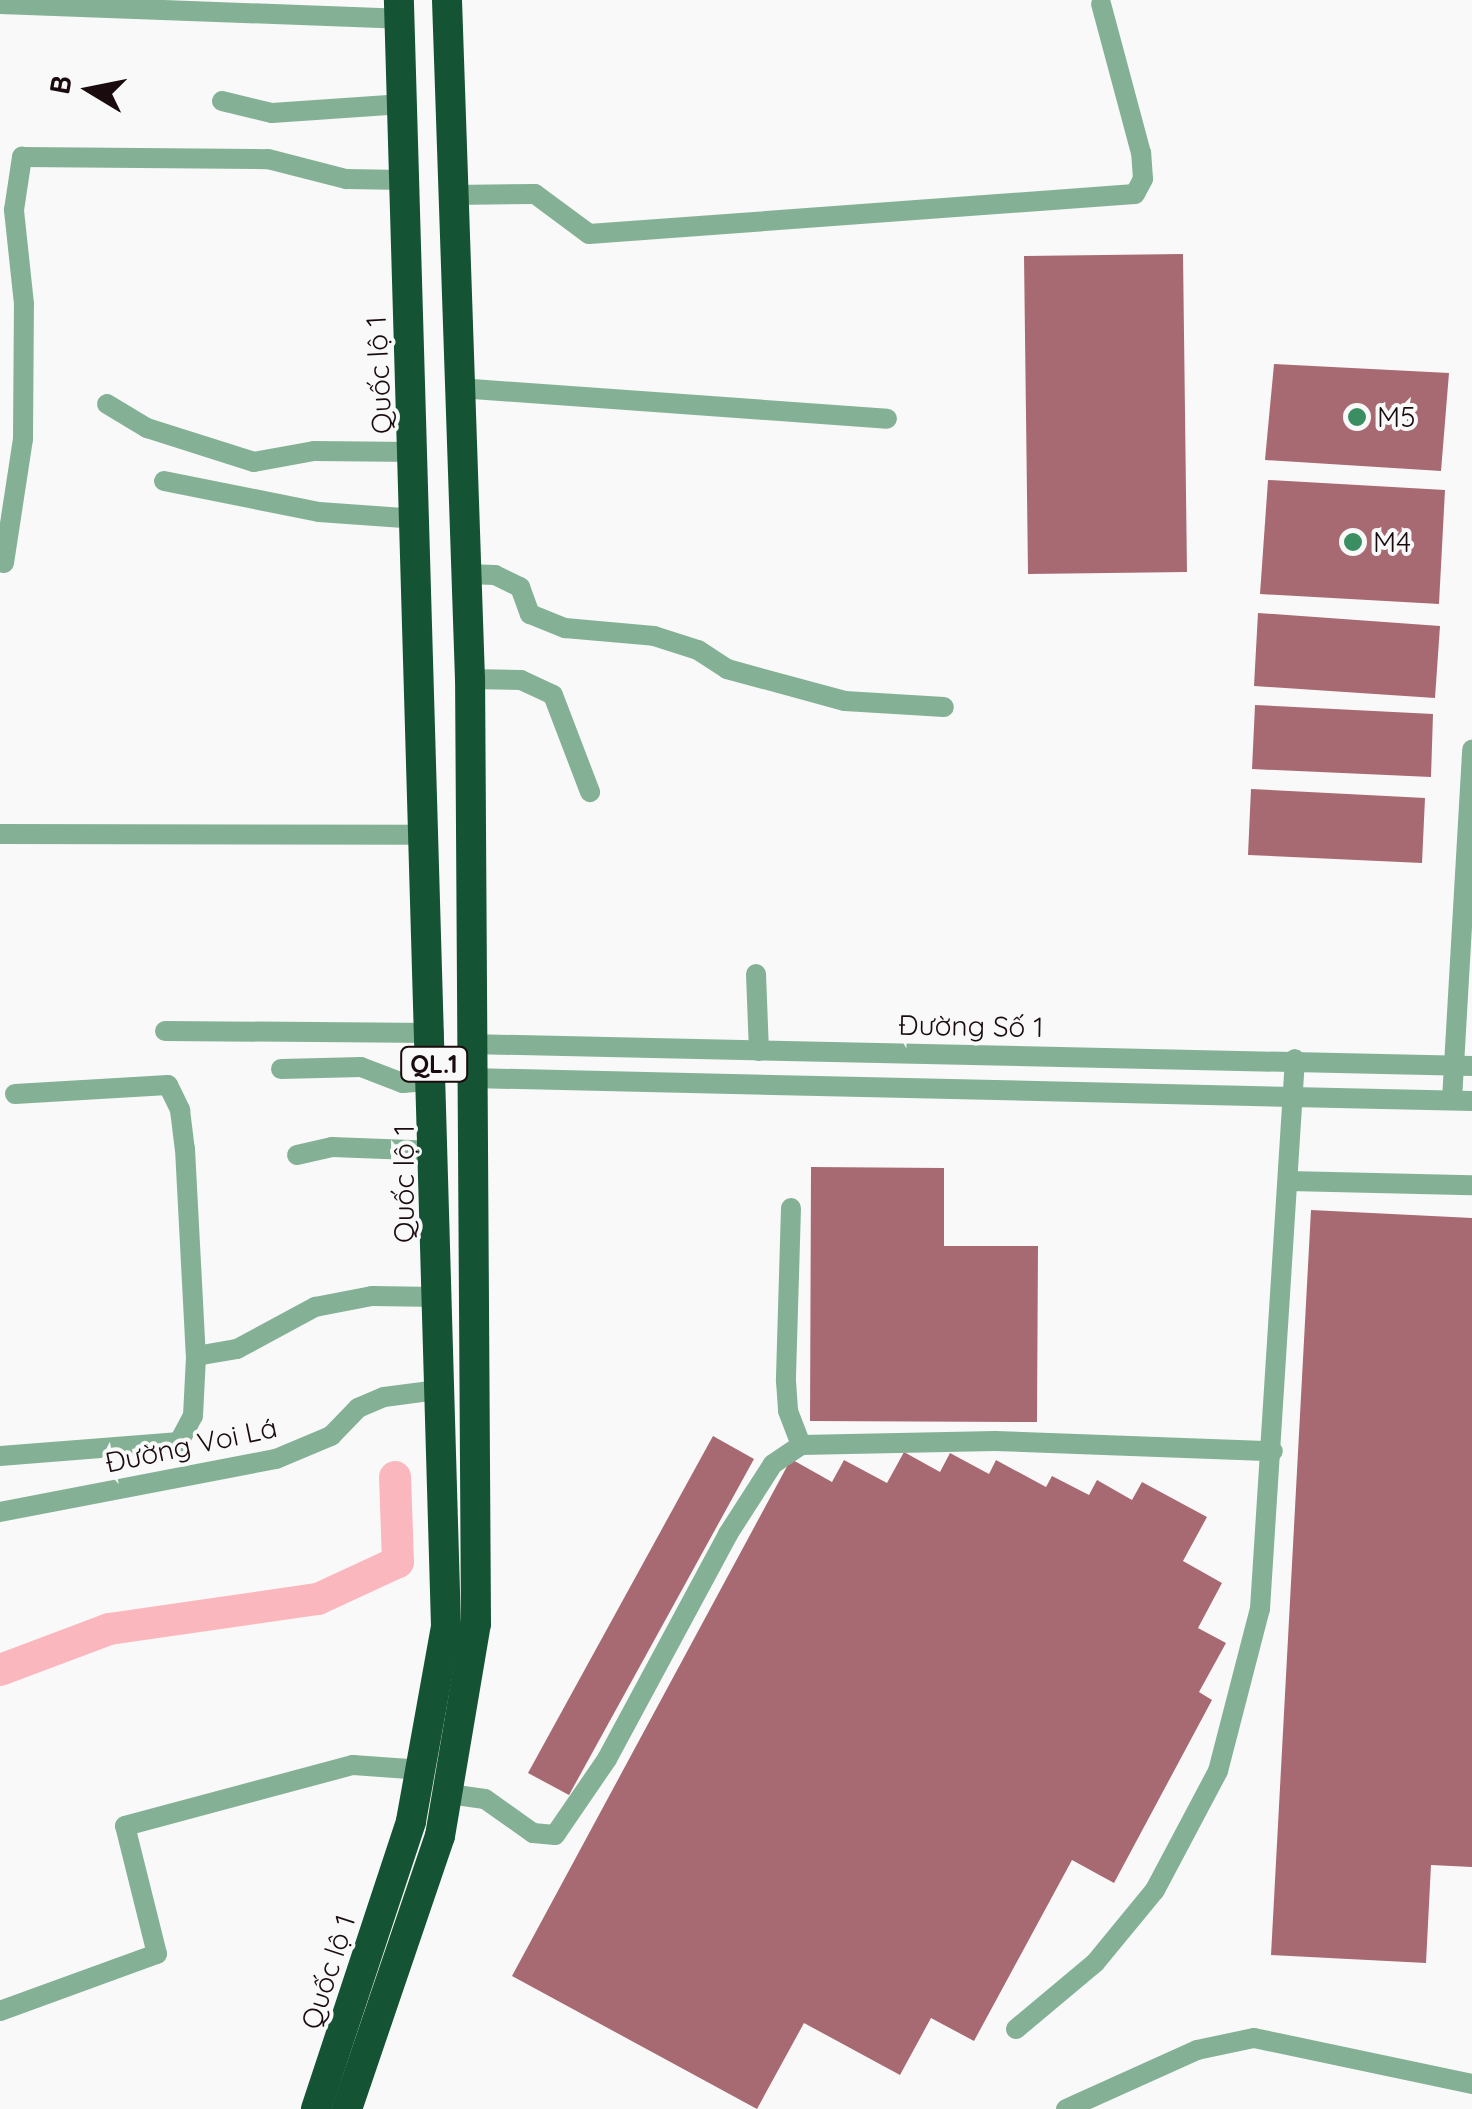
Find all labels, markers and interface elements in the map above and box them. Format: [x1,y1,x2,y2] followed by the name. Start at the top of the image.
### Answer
[40,40,140,140] north arrow
[41,73,79,97] text: B
[359,315,399,435] street label: Quốc lộ 1
[1377,400,1415,434] place label: M5
[1346,406,1368,428] marker: M5
[1373,525,1411,559] place label: M4
[1342,531,1364,553] marker: M4
[898,1008,1044,1044] street label: Đường Số 1
[399,1044,469,1084] road number: QL.1
[387,1125,421,1243] street label: Quốc lộ 1
[102,1410,280,1480] street label: Đường Voi Lá
[294,1911,362,2033] street label: Quốc lộ 1

